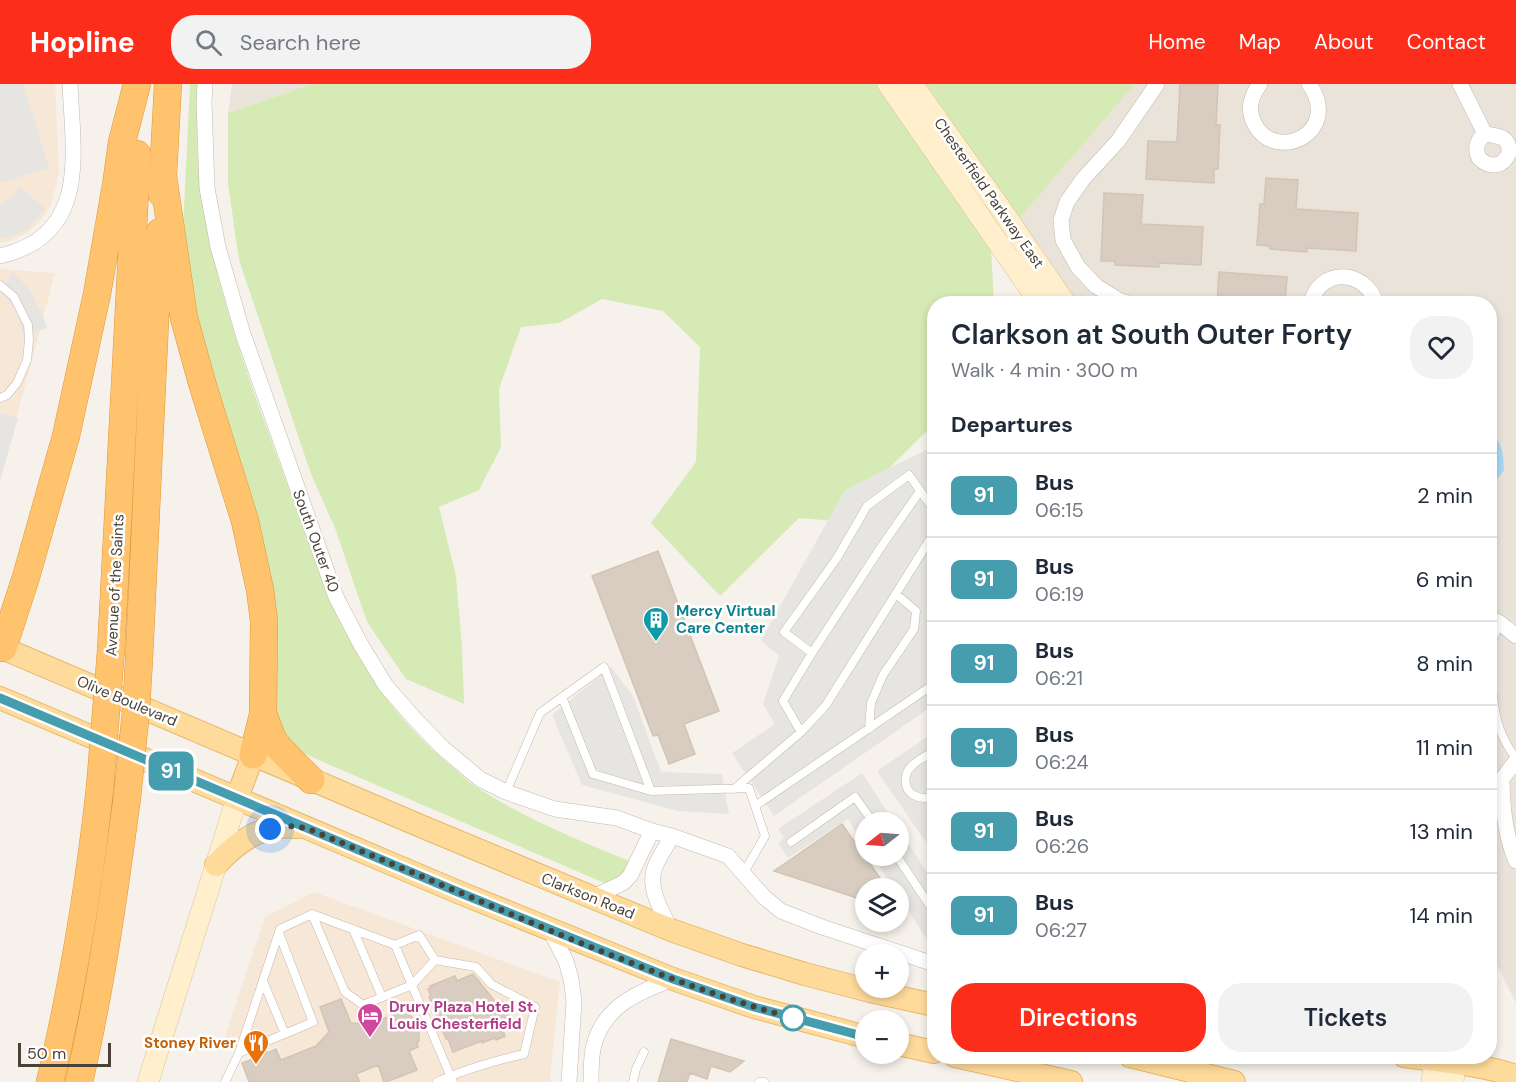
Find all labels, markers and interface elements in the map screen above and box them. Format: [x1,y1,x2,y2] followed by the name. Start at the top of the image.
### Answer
[171,15,591,69] search box
[30,24,135,61] text: Hopline
[192,26,225,59] icon: search
[240,28,361,57] text: Search here
[1148,28,1206,56] text: Home
[1239,28,1281,56] text: Map
[1314,28,1374,56] text: About
[1407,28,1486,56] text: Contact
[929,114,1049,272] street label: Chesterfield Parkway East
[951,316,1352,353] text: Clarkson at South Outer Forty
[1410,316,1473,379] button: heart
[951,357,1138,383] text: Walk · 4 min · 300 m
[951,410,1073,439] text: Departures
[1035,468,1074,497] text: Bus
[974,481,994,509] text: 91
[1417,481,1473,510] text: 2 min
[288,487,344,595] street label: South Outer 40
[1035,497,1084,523] text: 06:15
[101,513,129,657] street label: Avenue of the Saints
[1035,552,1074,581] text: Bus
[974,565,994,593] text: 91
[1416,565,1473,594] text: 6 min
[1035,581,1084,607] text: 06:19
[676,601,775,638] place label: Mercy Virtual Care Center
[641,605,671,643] building icon: Mercy Virtual Care Center
[1035,636,1074,665] text: Bus
[974,649,994,677] text: 91
[1416,649,1473,678] text: 8 min
[1035,665,1083,691] text: 06:21
[74,671,180,731] street label: Olive Boulevard
[1035,720,1074,749] text: Bus
[974,733,994,761] text: 91
[1416,733,1473,762] text: 11 min
[1035,749,1089,775] text: 06:24
[144,752,198,790] line badge: 91
[161,757,181,785] text: 91
[1035,804,1074,833] text: Bus
[855,812,909,866] north arrow
[855,812,909,1064] map controls
[255,814,285,844] your location
[974,817,994,845] text: 91
[1410,817,1473,846] text: 13 min
[1035,833,1089,859] text: 06:26
[538,868,638,924] street label: Clarkson Road
[855,878,909,932] button: layers
[1035,888,1074,917] text: Bus
[974,901,994,929] text: 91
[1409,901,1473,930] text: 14 min
[1035,917,1087,943] text: 06:27
[855,944,909,998] button: +
[951,983,1206,1052] button: Directions
[1218,983,1473,1052] button: Tickets
[389,997,537,1034] place label: Drury Plaza Hotel St. Louis Chesterfield
[355,1001,385,1039] hotel icon: Drury Plaza Hotel St. Louis Chesterfield
[780,1005,806,1031] unlabelled marker
[855,1010,909,1064] button: −
[241,1028,271,1066] restaurant icon: Stoney River
[144,1033,236,1053] place label: Stoney River
[18,1040,111,1068] scale bar
[27,1043,66,1064] text: 50 m

